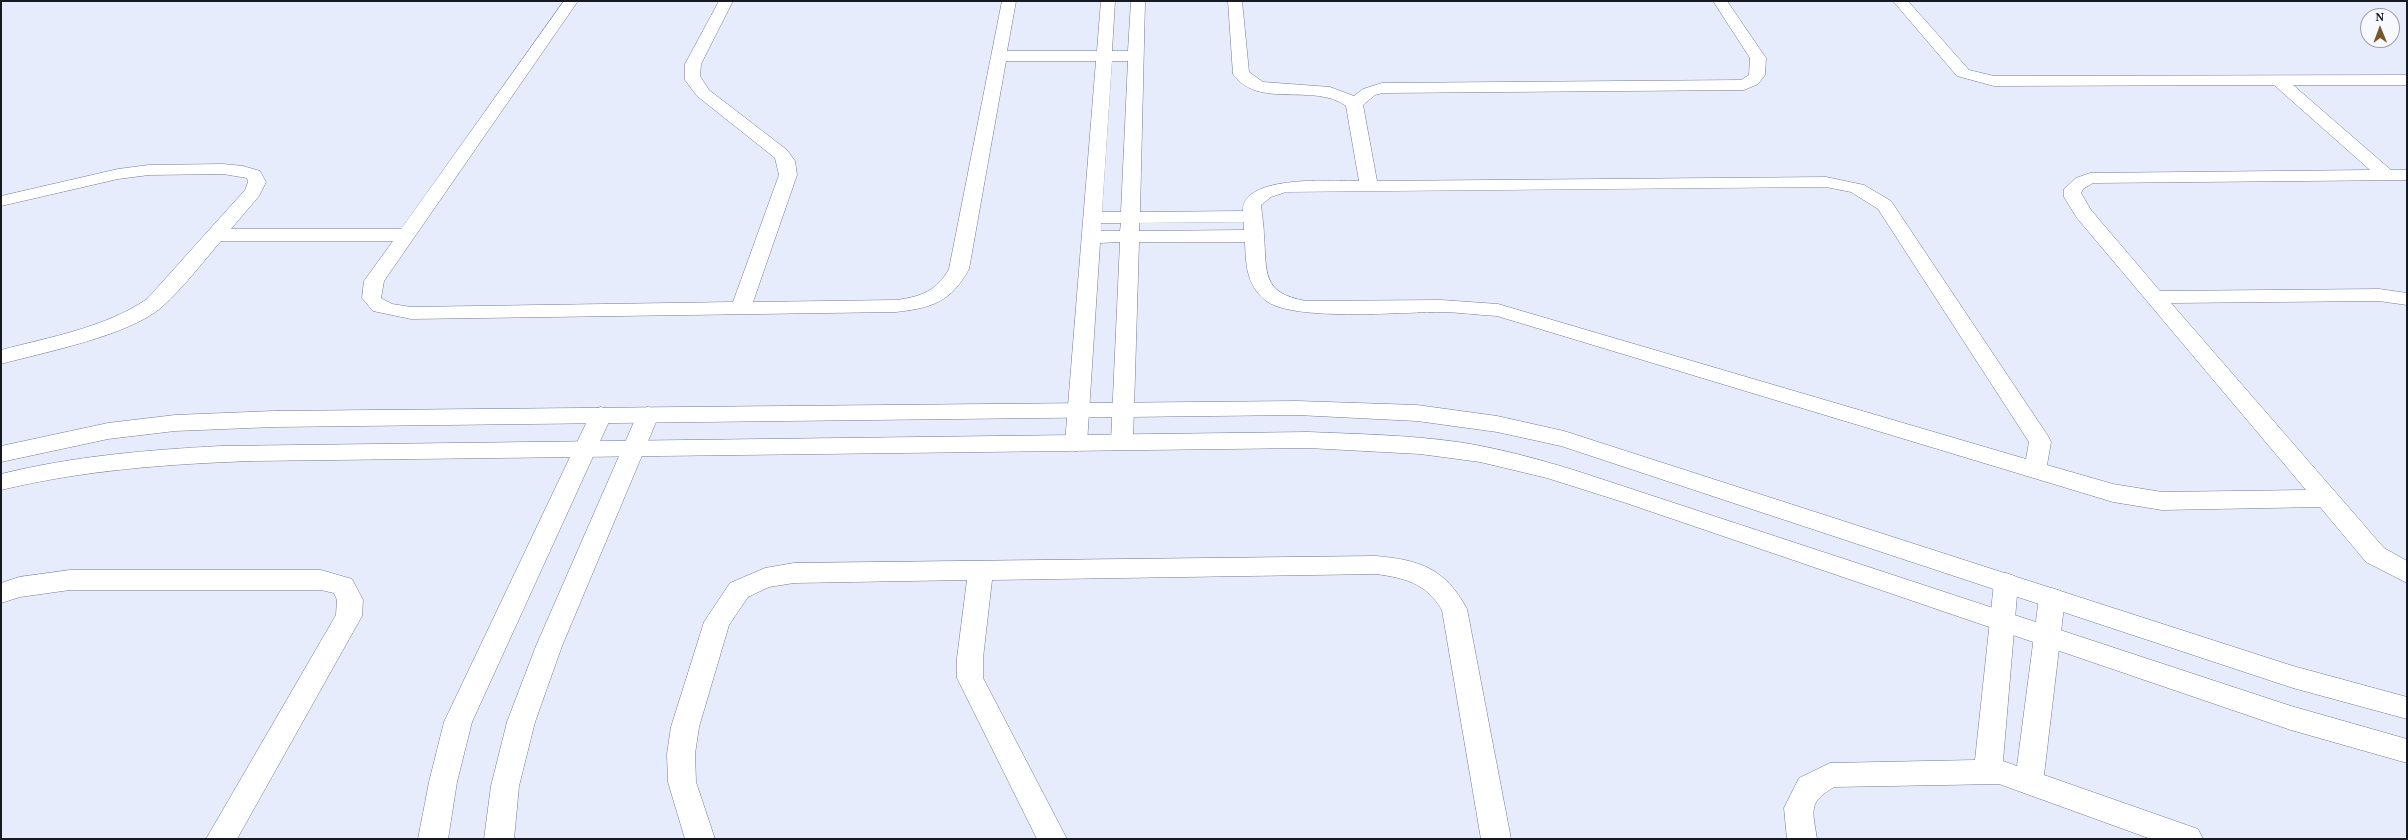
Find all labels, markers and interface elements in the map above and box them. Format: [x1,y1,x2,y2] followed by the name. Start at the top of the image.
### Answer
[2360,8,2400,48] north arrow
[2375,9,2384,24] text: N

